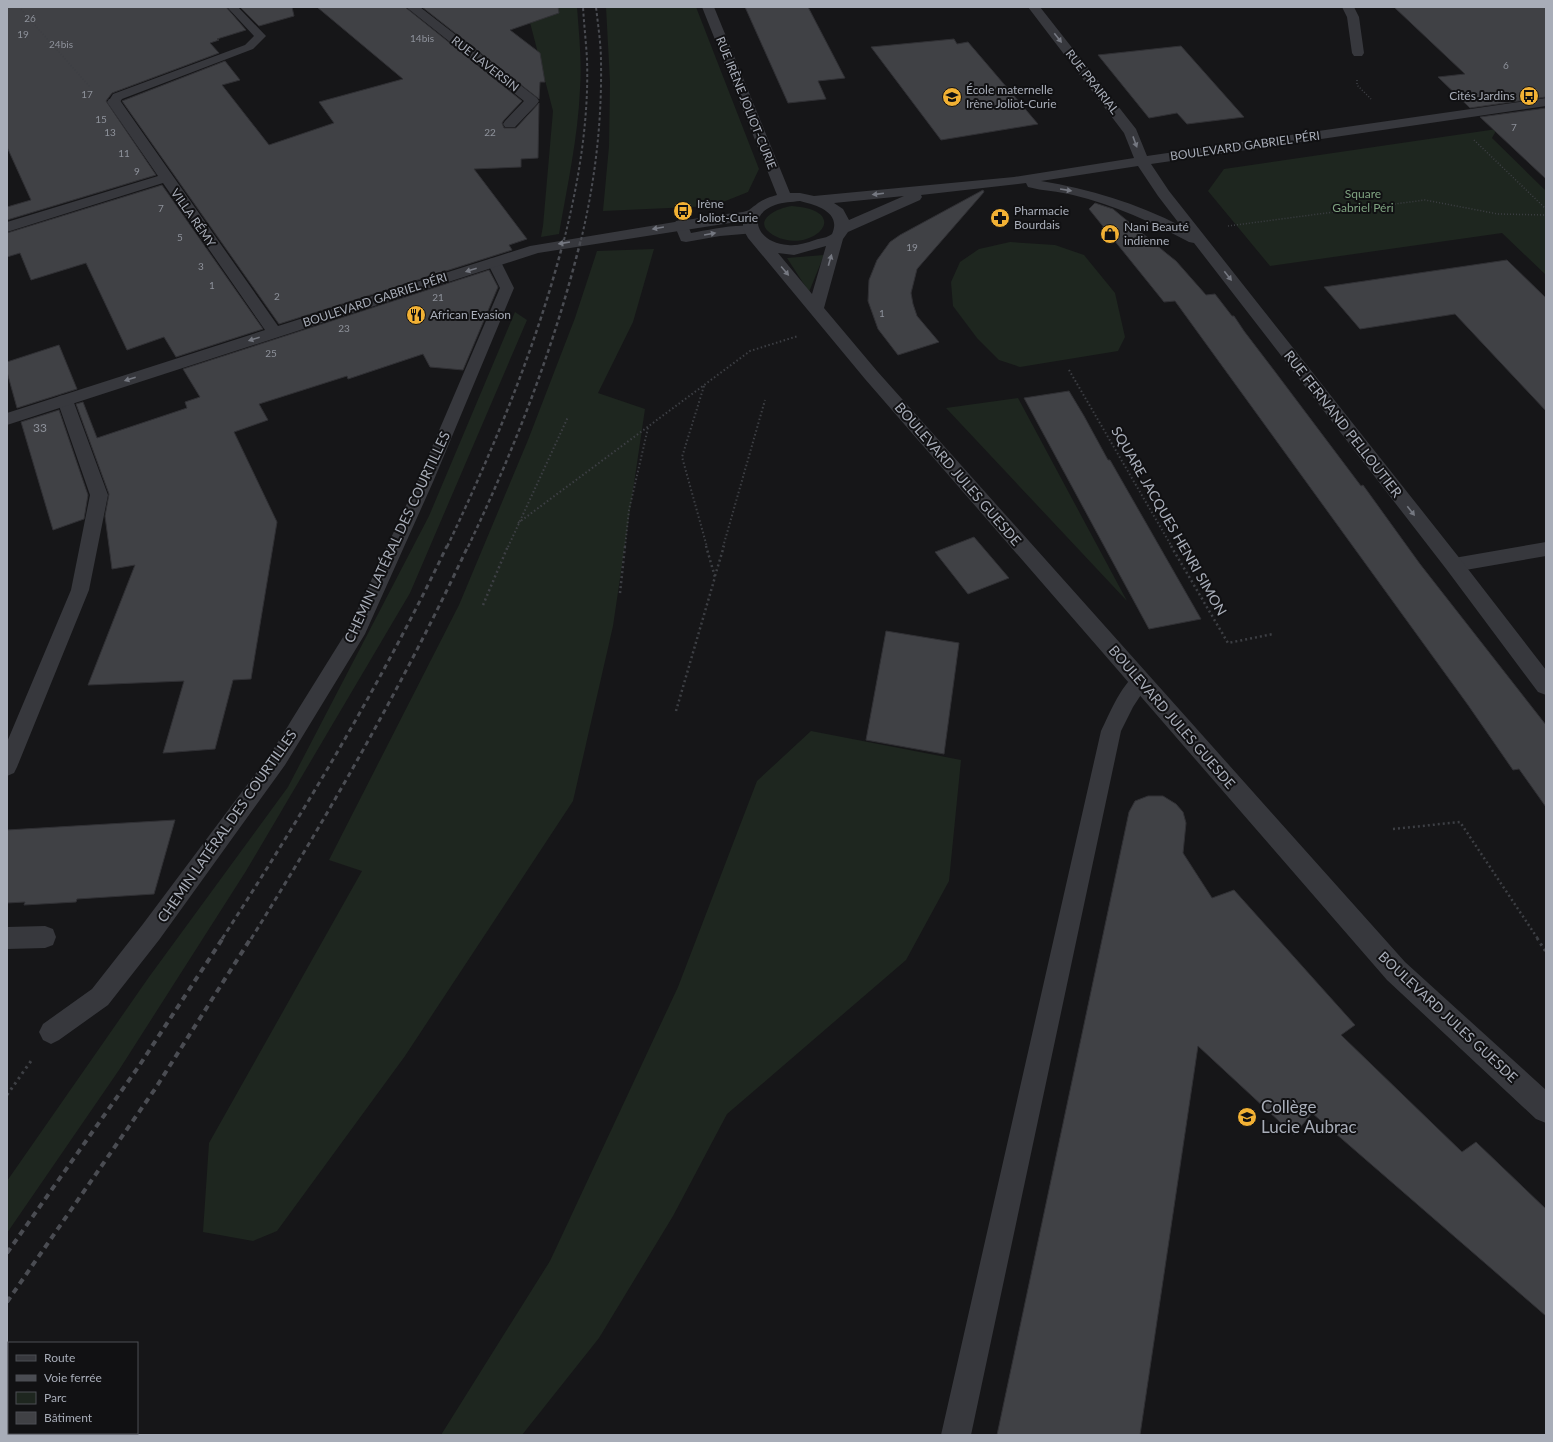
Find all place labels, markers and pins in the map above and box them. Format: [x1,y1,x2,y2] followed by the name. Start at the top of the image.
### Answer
[966,82,1057,111] place label: École maternelle Irène Joliot-Curie
[1518,85,1540,107] bus stop icon: Cités Jardins
[941,86,963,108] school or university icon: École maternelle Irène Joliot-Curie
[1449,88,1515,103] place label: Cités Jardins
[697,196,758,225] place label: Irène Joliot-Curie
[672,200,694,222] bus stop icon: Irène Joliot-Curie
[1014,203,1069,232] place label: Pharmacie Bourdais
[989,207,1011,229] pharmacy icon: Pharmacie Bourdais
[1124,219,1189,248] place label: Nani Beauté indienne
[1099,223,1121,245] shop icon: Nani Beauté indienne
[405,304,427,326] restaurant icon: African Evasion
[430,307,511,322] place label: African Evasion
[1261,1096,1357,1137] place label: Collège Lucie Aubrac
[1236,1106,1258,1128] school or university icon: Collège Lucie Aubrac

